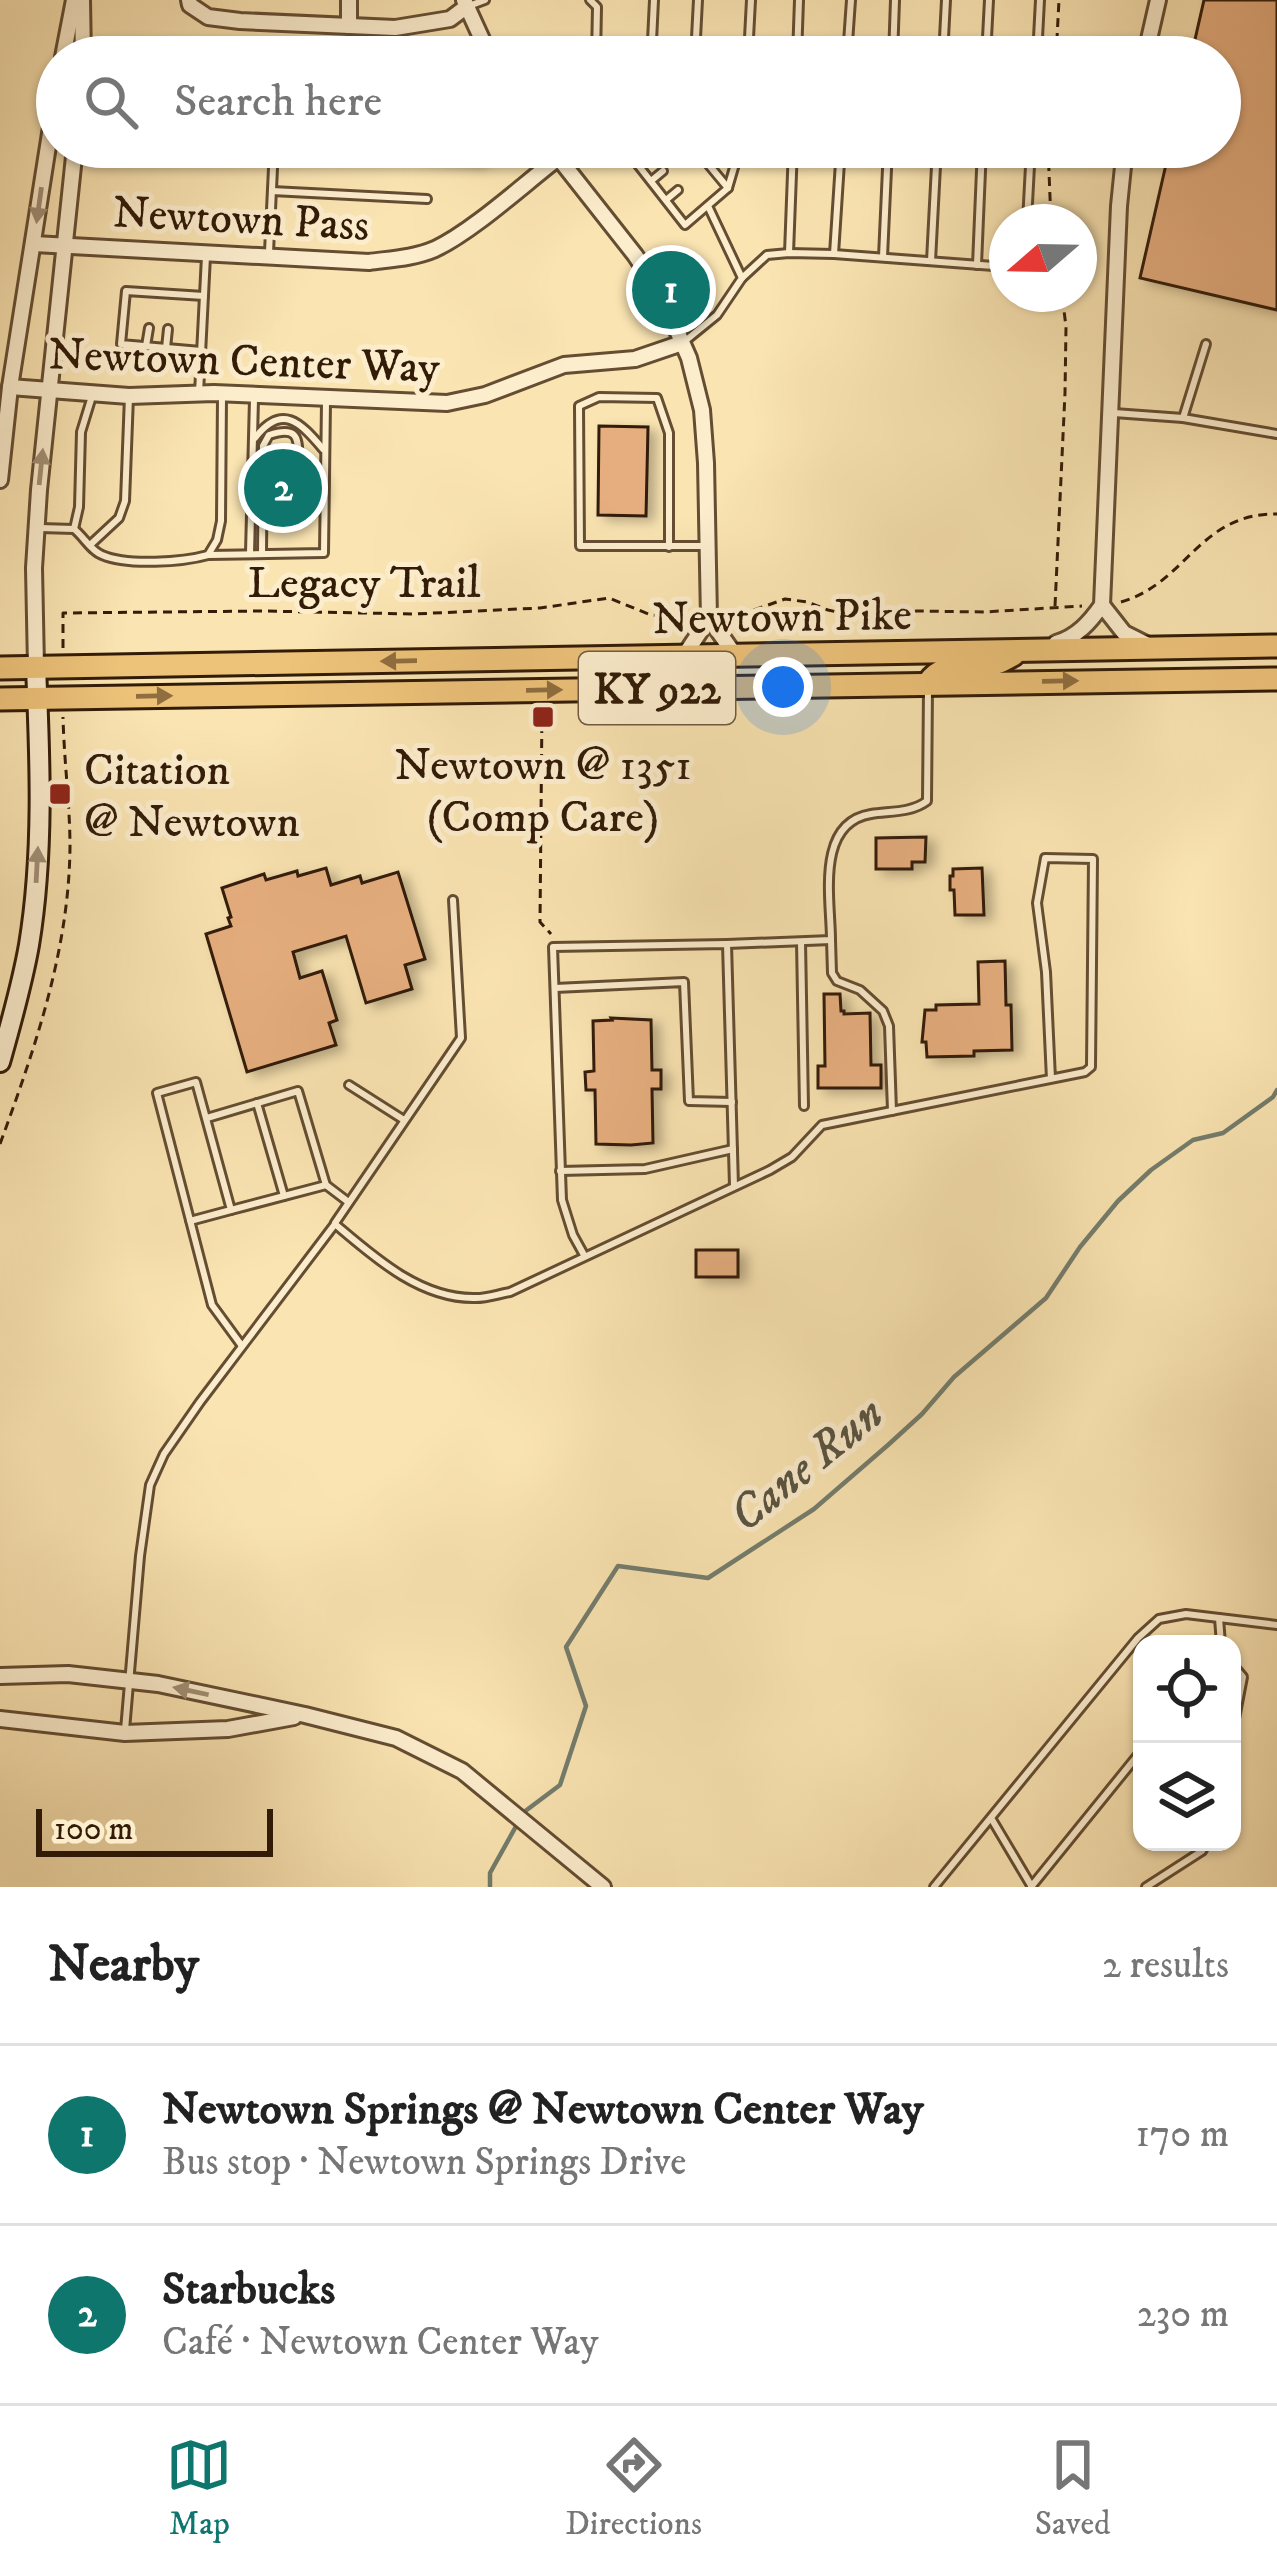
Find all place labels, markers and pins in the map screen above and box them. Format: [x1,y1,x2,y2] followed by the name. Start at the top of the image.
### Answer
[632,245,710,335] pin: 1
[244,443,322,533] pin: 2
[530,704,556,730] marker: Newtown @ 1351 (Comp Care)
[394,738,692,846] place label: Newtown @ 1351 (Comp Care)
[84,743,300,851] place label: Citation @ Newtown
[47,781,73,807] marker: Citation @ Newtown

